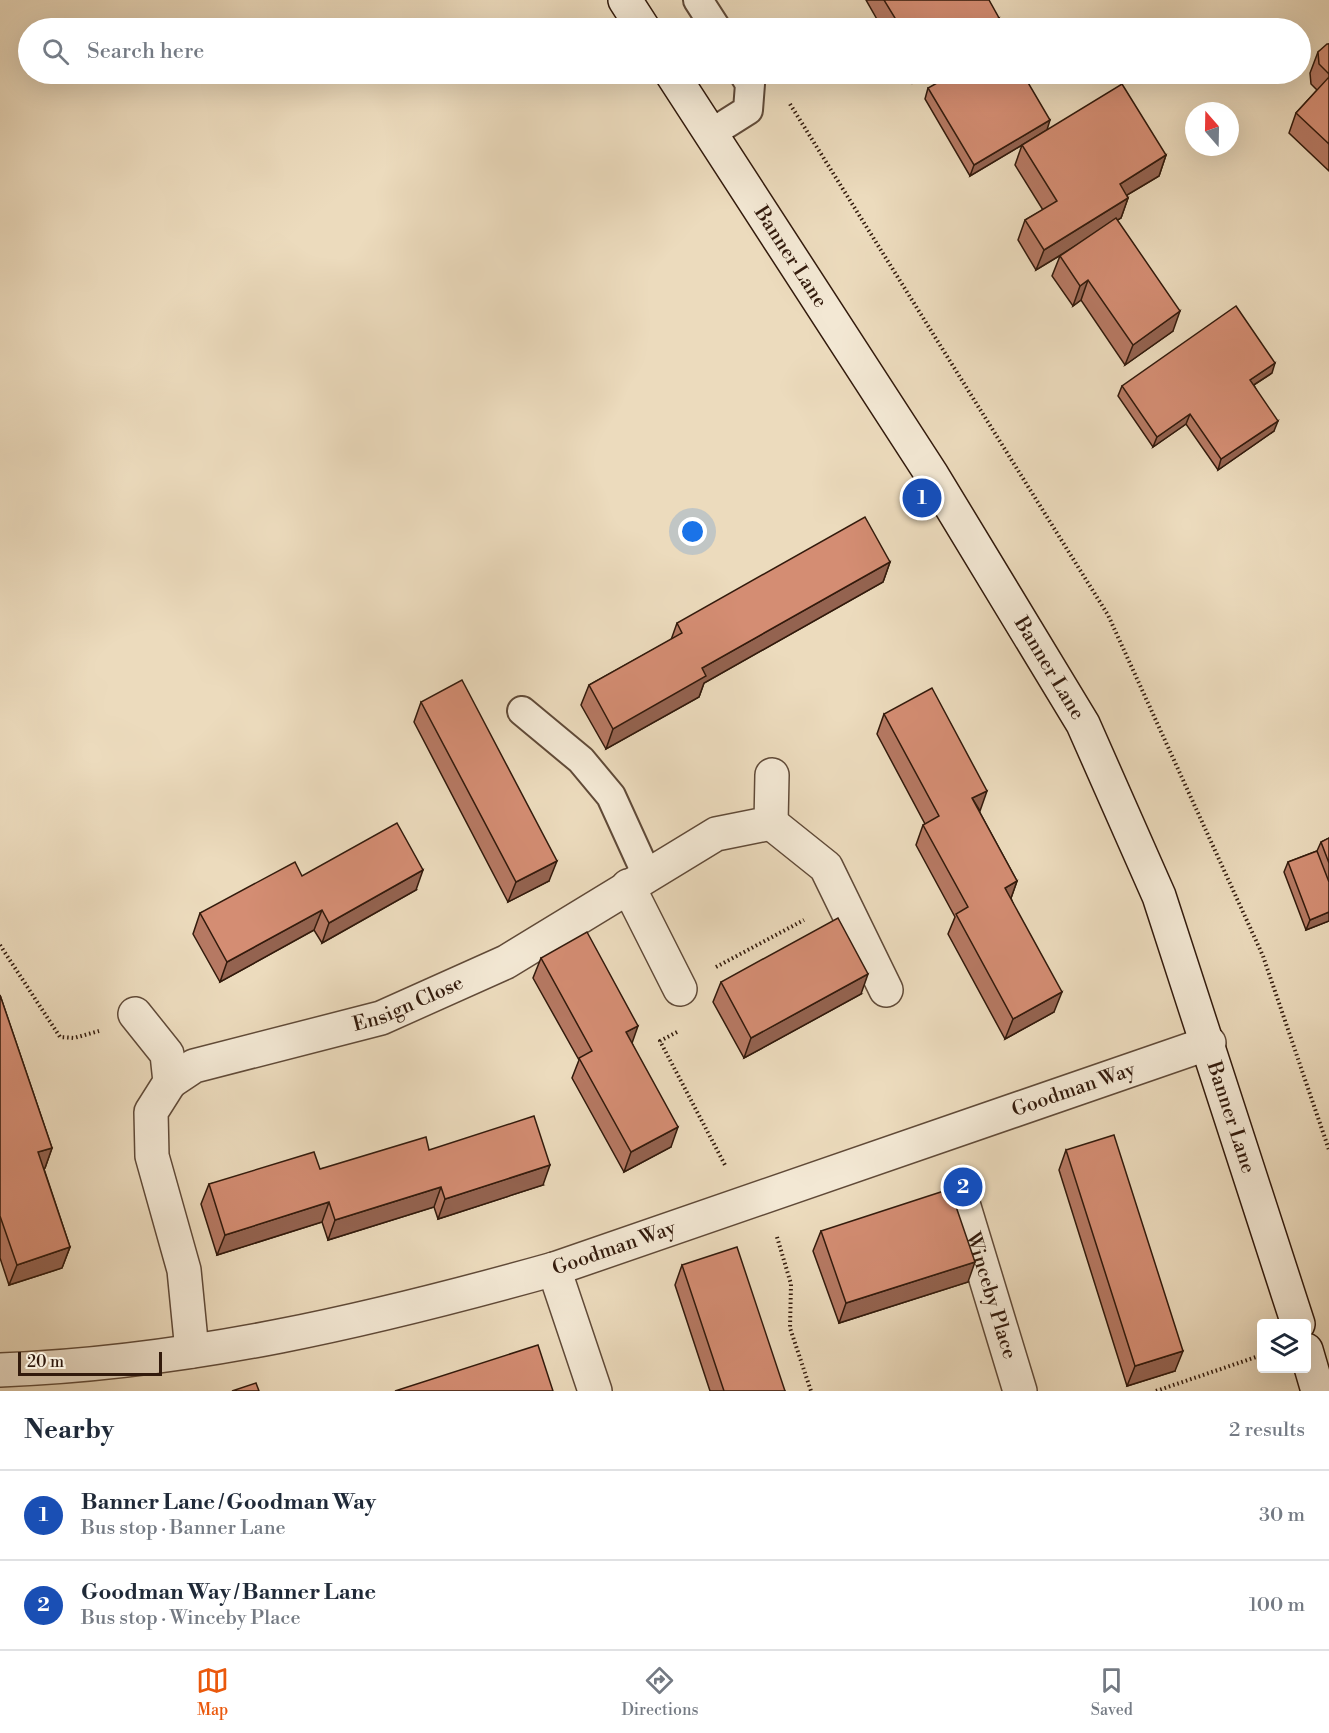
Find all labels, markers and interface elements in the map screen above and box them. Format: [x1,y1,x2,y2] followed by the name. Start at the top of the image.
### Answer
[18,18,1311,84] search box
[39,35,72,68] icon: search
[87,38,204,65] text: Search here
[1185,102,1239,156] north arrow
[748,200,833,313] street label: Banner Lane
[902,476,942,520] pin: 1
[678,517,707,546] your location
[1008,611,1090,725] street label: Banner Lane
[350,970,467,1037] street label: Ensign Close
[1008,1057,1139,1123] street label: Goodman Way
[1201,1057,1261,1177] street label: Banner Lane
[944,1164,982,1210] pin: 2
[549,1215,679,1281] street label: Goodman Way
[960,1228,1022,1362] street label: Winceby Place
[1257,1319,1311,1373] map controls
[1257,1319,1311,1373] button: layers
[18,1349,162,1376] scale bar
[27,1352,64,1372] text: 20 m
[24,1414,114,1446] text: Nearby
[1229,1418,1305,1443] text: 2 results
[81,1489,376,1516] text: Banner Lane / Goodman Way
[39,1503,48,1528] text: 1
[1259,1503,1305,1528] text: 30 m
[81,1516,286,1541] text: Bus stop · Banner Lane
[81,1579,376,1606] text: Goodman Way / Banner Lane
[37,1593,50,1618] text: 2
[1249,1593,1305,1618] text: 100 m
[81,1606,301,1631] text: Bus stop · Winceby Place
[196,1664,229,1720] tab: Map
[621,1664,699,1720] tab: Directions
[1091,1664,1133,1720] tab: Saved

